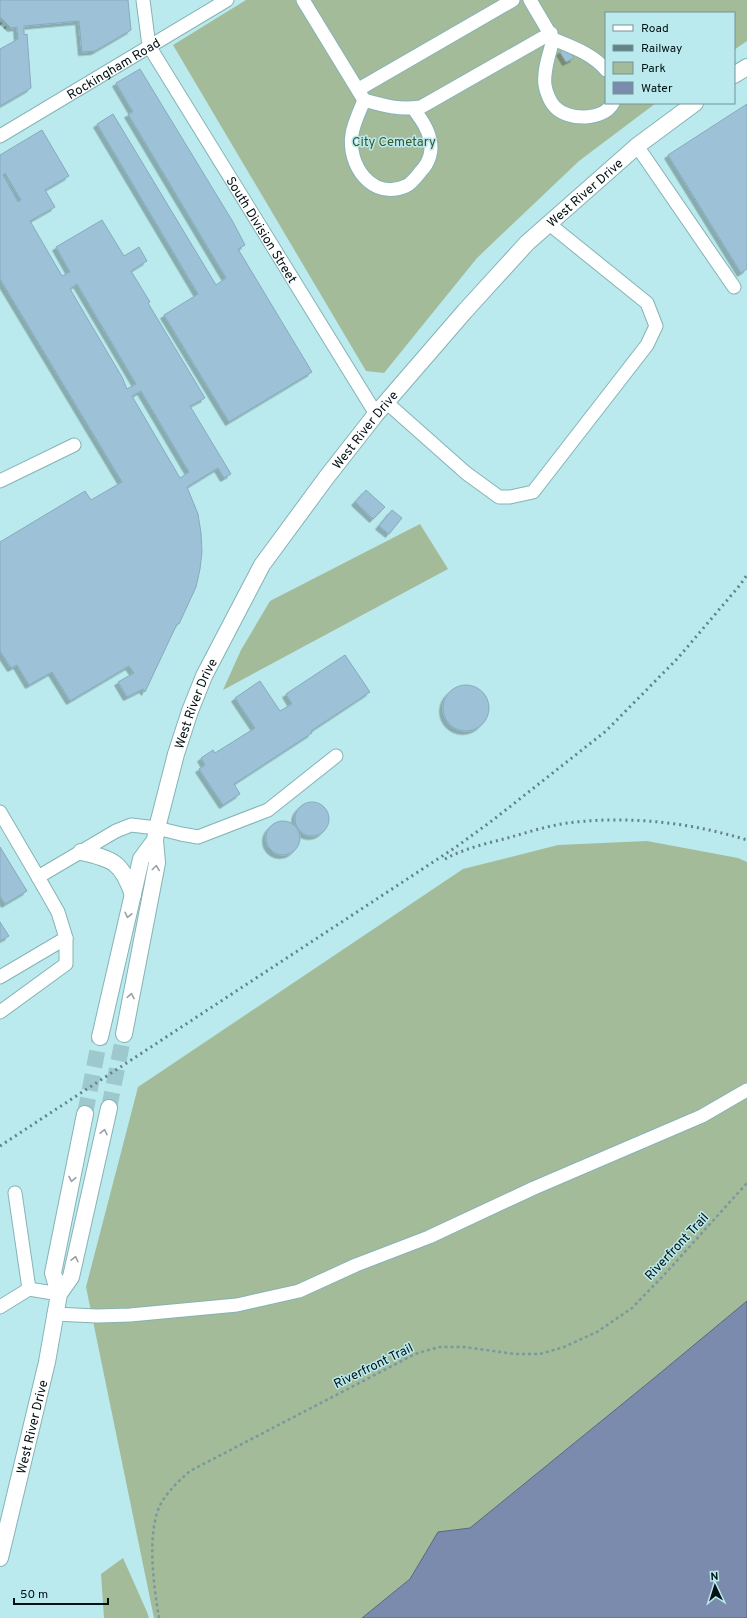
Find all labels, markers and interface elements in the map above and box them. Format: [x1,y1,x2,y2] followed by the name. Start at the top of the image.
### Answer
[605,12,735,104] legend
[641,21,669,37] text: Road
[65,36,164,104] street label: Rockingham Road
[641,41,682,57] text: Railway
[641,61,666,77] text: Park
[641,81,673,97] text: Water
[352,135,436,151] park label: City Cemetary
[544,156,627,232] street label: West River Drive
[222,174,299,287] street label: South Division Street
[330,388,402,473] street label: West River Drive
[172,656,222,751] street label: West River Drive
[151,865,160,871] one-way arrow
[124,911,133,918] one-way arrow
[126,992,135,999] one-way arrow
[99,1129,107,1136] one-way arrow
[68,1176,77,1183] one-way arrow
[642,1210,713,1284] street label: Riverfront Trail
[71,1256,79,1262] one-way arrow
[332,1341,416,1393] street label: Riverfront Trail
[14,1379,52,1476] street label: West River Drive
[695,1566,735,1606] north arrow
[710,1570,719,1584] text: N
[14,1580,108,1606] scale bar
[20,1587,48,1603] text: 50 m

